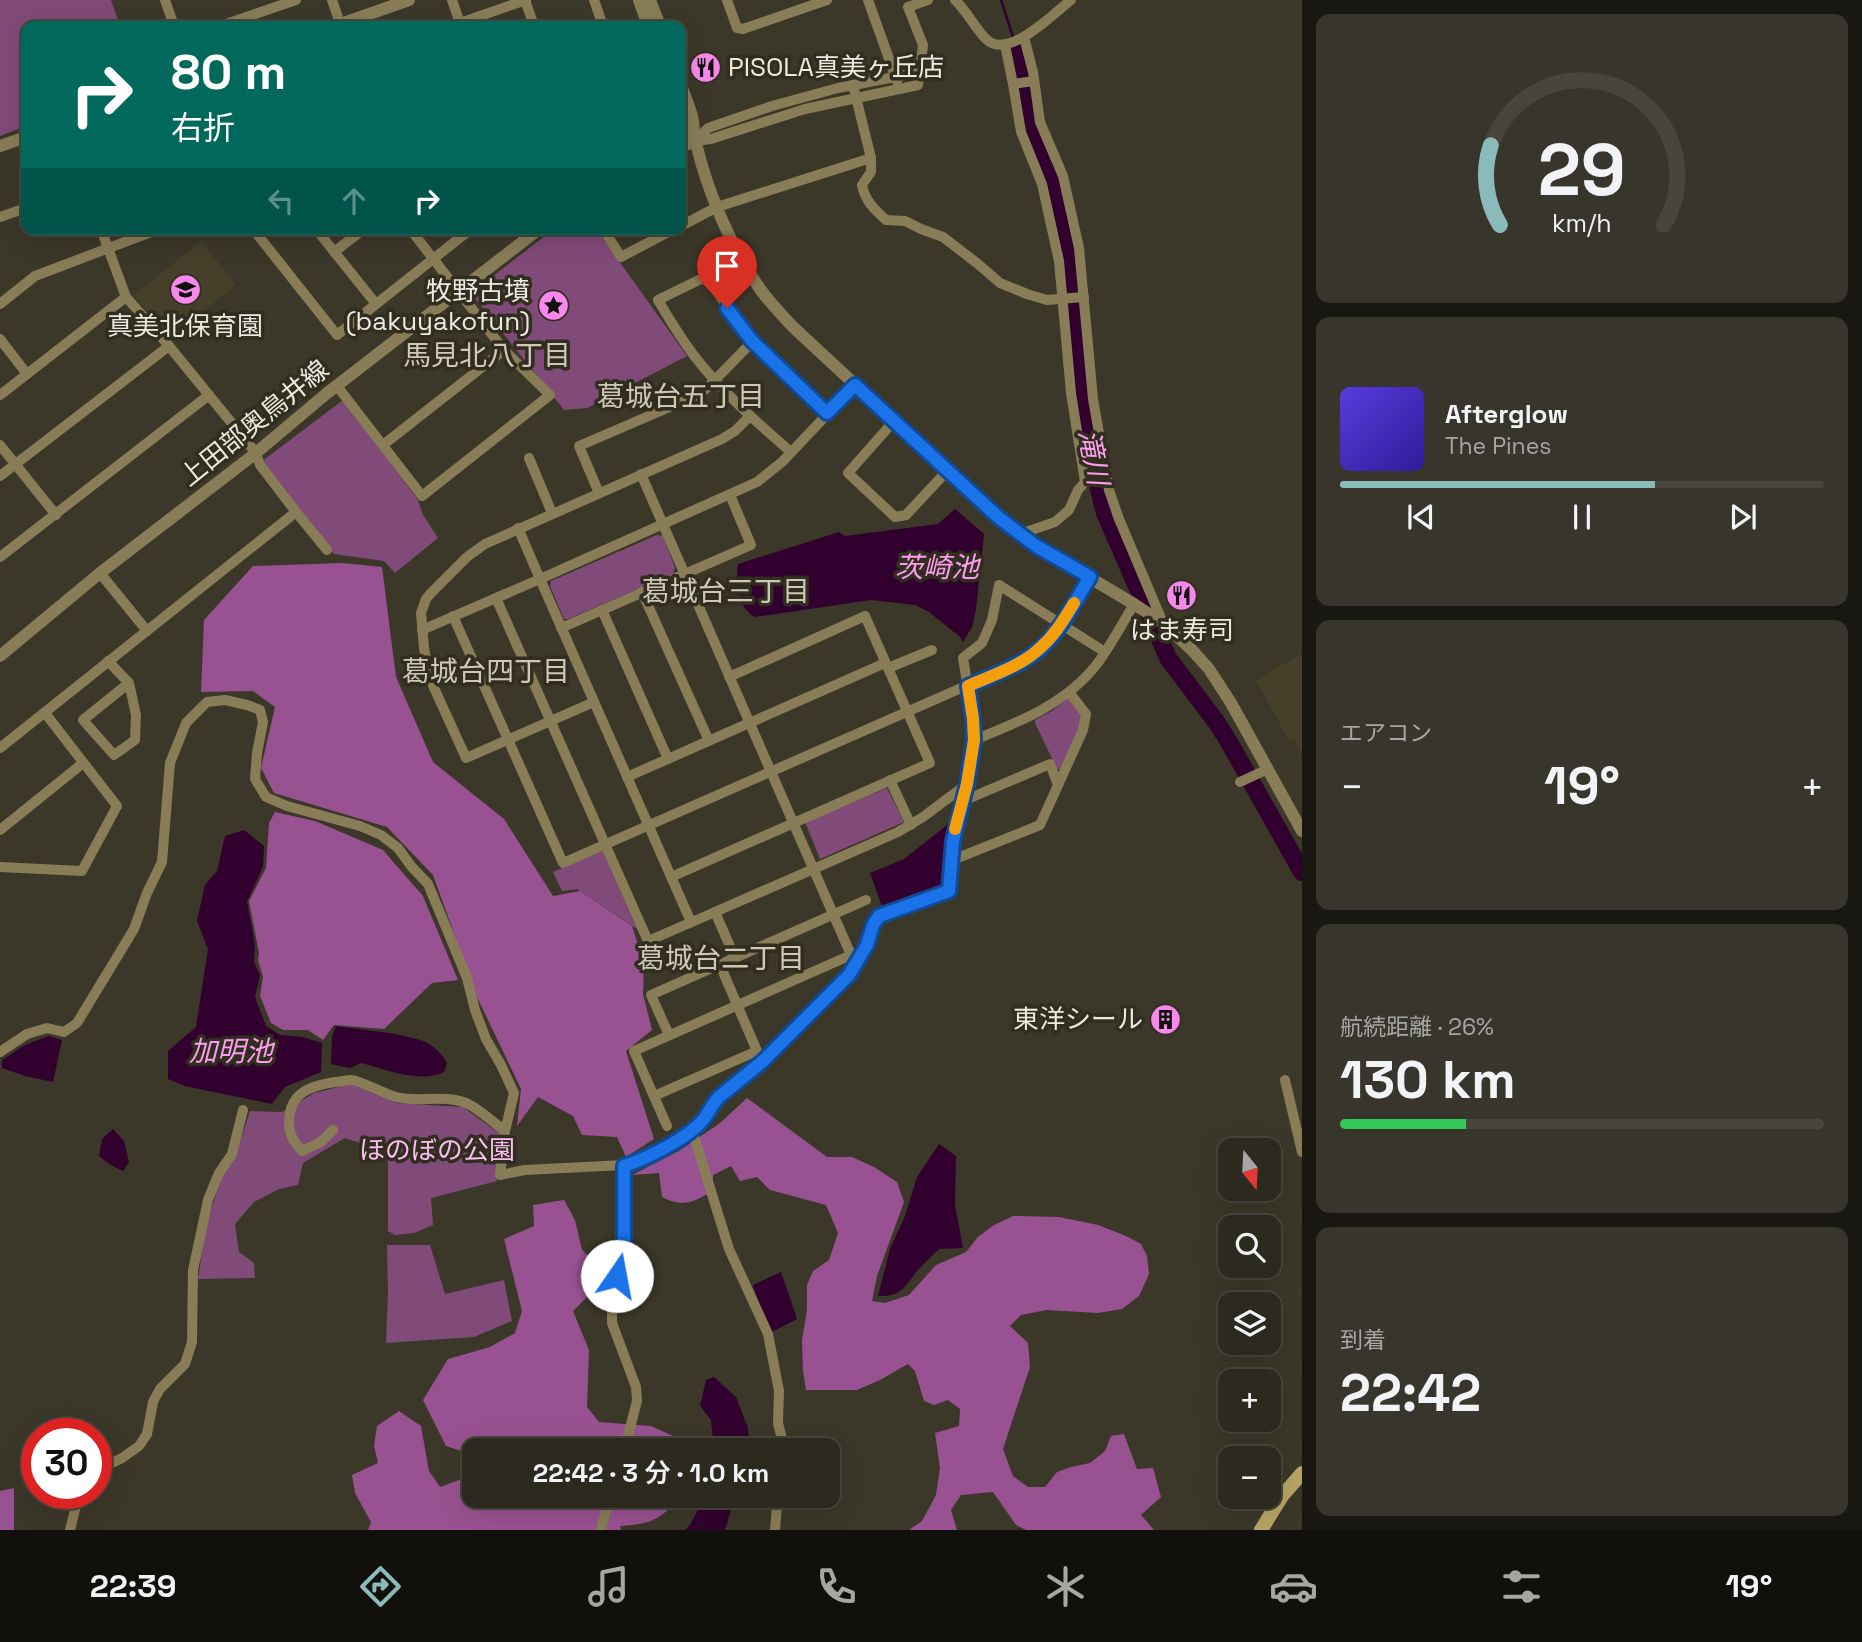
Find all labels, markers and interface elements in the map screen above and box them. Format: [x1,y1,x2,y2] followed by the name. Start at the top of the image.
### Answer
[171,41,286,103] text: 80 m
[56,49,147,140] icon: right
[688,50,722,84] restaurant icon: PISOLA真美ヶ丘店
[728,50,944,84] place label: PISOLA真美ヶ丘店
[171,108,235,148] text: 右折
[1538,123,1626,216] text: 29
[262,182,300,220] icon: left
[335,182,373,220] icon: ahead
[408,182,446,220] icon: right
[1552,206,1612,238] text: km/h
[697,236,757,308] pin
[708,247,746,285] icon: arrive
[168,273,202,307] school or university icon: 真美北保育園
[346,274,530,338] place label: 牧野古墳 (bakuyakofun)
[536,289,570,323] place icon: 牧野古墳 (bakuyakofun)
[107,309,263,343] place label: 真美北保育園
[403,337,571,373] district label: 馬見北八丁目
[173,353,335,493] street label: 上田部奥鳥井線
[597,378,765,414] district label: 葛城台五丁目
[1445,397,1568,431] text: Afterglow
[1071,426,1118,491] water label: 滝川
[1445,431,1551,461] text: The Pines
[1402,498,1440,536] icon: previous
[1563,498,1601,536] icon: pause
[1724,498,1762,536] icon: next
[895,549,982,585] water label: 茨崎池
[642,573,810,609] district label: 葛城台三丁目
[1165,578,1199,612] restaurant icon: はま寿司
[1130,613,1234,647] place label: はま寿司
[402,653,570,689] district label: 葛城台四丁目
[1340,718,1432,748] text: エアコン
[1544,753,1620,819] text: 19°
[1340,763,1364,811] text: −
[1800,763,1824,811] text: +
[637,940,805,976] district label: 葛城台二丁目
[1013,1002,1143,1036] place label: 東洋シール
[1149,1002,1183,1036] building icon: 東洋シール
[1340,1012,1494,1042] text: 航続距離 · 26%
[189,1033,276,1069] water label: 加明池
[1340,1047,1516,1113] text: 130 km
[359,1133,515,1167] park label: ほのぼの公園
[1218,1138,1281,1200] north arrow
[1218,1138,1281,1509] map controls
[1218,1215,1281,1278] button: search
[580,1239,654,1313] position arrow
[1218,1292,1281,1355] button: layers
[1340,1325,1386,1355] text: 到着
[1340,1360,1481,1426] text: 22:42
[1218,1369,1281,1432] button: +
[21,1418,112,1509] speed limit sign: 30
[1218,1446,1281,1509] button: −
[533,1456,769,1490] text: 22:42 · 3 分 · 1.0 km
[356,1562,405,1611] icon: directions
[584,1562,633,1611] icon: music
[812,1562,861,1611] icon: phone
[1041,1562,1090,1611] icon: climate
[1269,1562,1318,1611] icon: car
[1497,1562,1546,1611] icon: filters
[90,1566,176,1606] text: 22:39
[1725,1566,1772,1606] text: 19°

